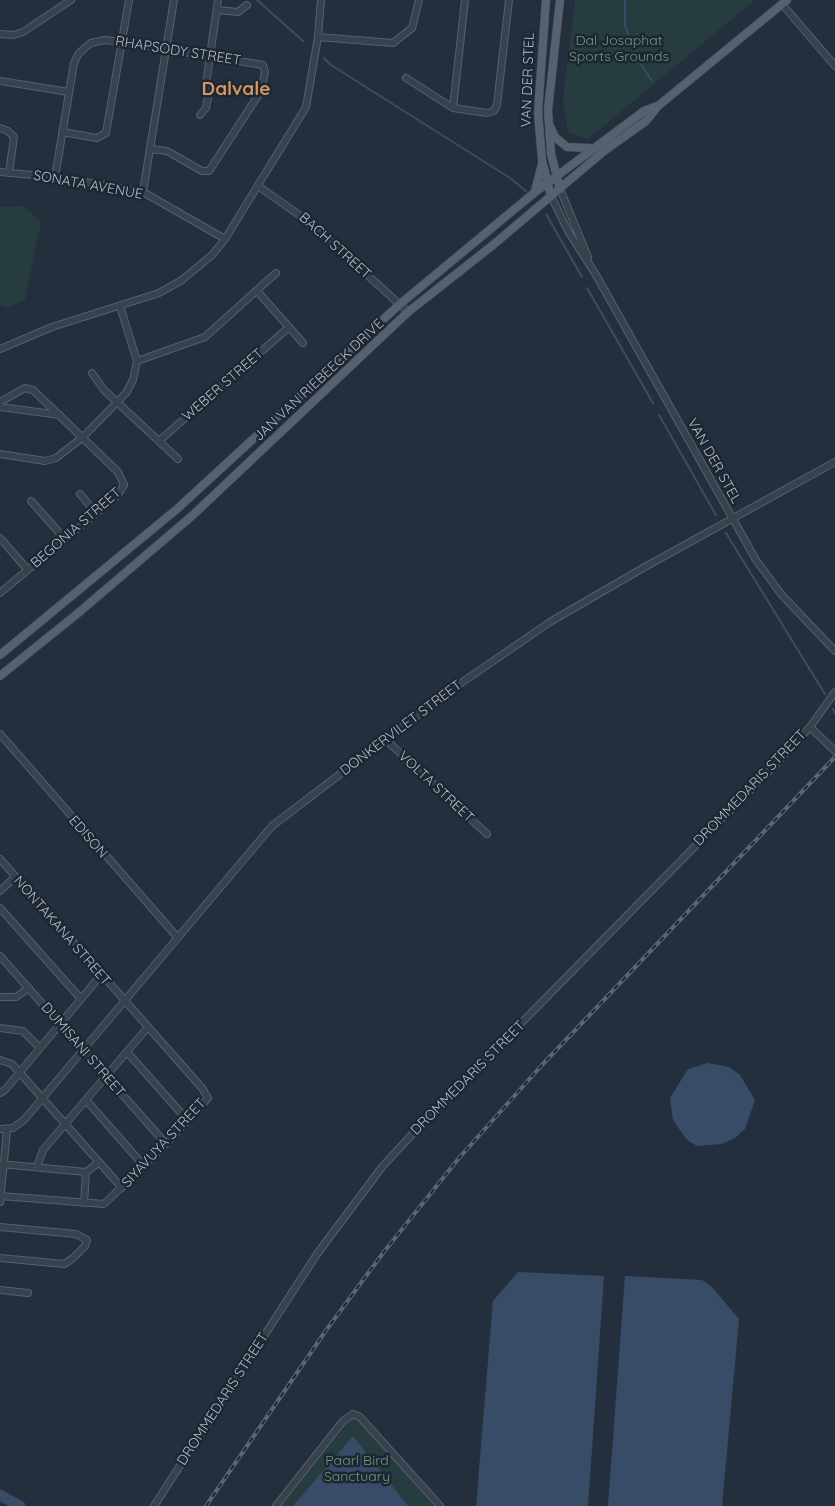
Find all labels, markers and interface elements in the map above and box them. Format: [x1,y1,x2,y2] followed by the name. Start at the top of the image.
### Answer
[518,32,538,128] street label: VAN DER STEL
[114,33,242,69] street label: RHAPSODY STREET
[569,33,669,65] park label: Dal Josaphat Sports Grounds
[202,78,270,100] district label: Dalvale
[32,167,144,203] street label: SONATA AVENUE
[295,209,375,283] street label: BACH STREET
[251,315,387,445] street label: JAN VAN RIEBEECK DRIVE
[179,345,267,425] street label: WEBER STREET
[684,415,744,507] street label: VAN DER STEL
[27,484,125,572] street label: BEGONIA STREET
[337,677,465,779] street label: DONKERVILET STREET
[690,726,810,850] street label: DROMMEDARIS STREET
[395,748,477,826] street label: VOLTA STREET
[65,813,111,861] street label: EDISON
[10,873,114,989] street label: NONTAKANA STREET
[37,999,129,1101] street label: DUMISANI STREET
[407,1017,529,1139] street label: DROMMEDARIS STREET
[118,1095,210,1191] street label: SIYAVUYA STREET
[174,1330,272,1468] street label: DROMMEDARIS STREET
[324,1453,390,1485] park label: Paarl Bird Sanctuary

